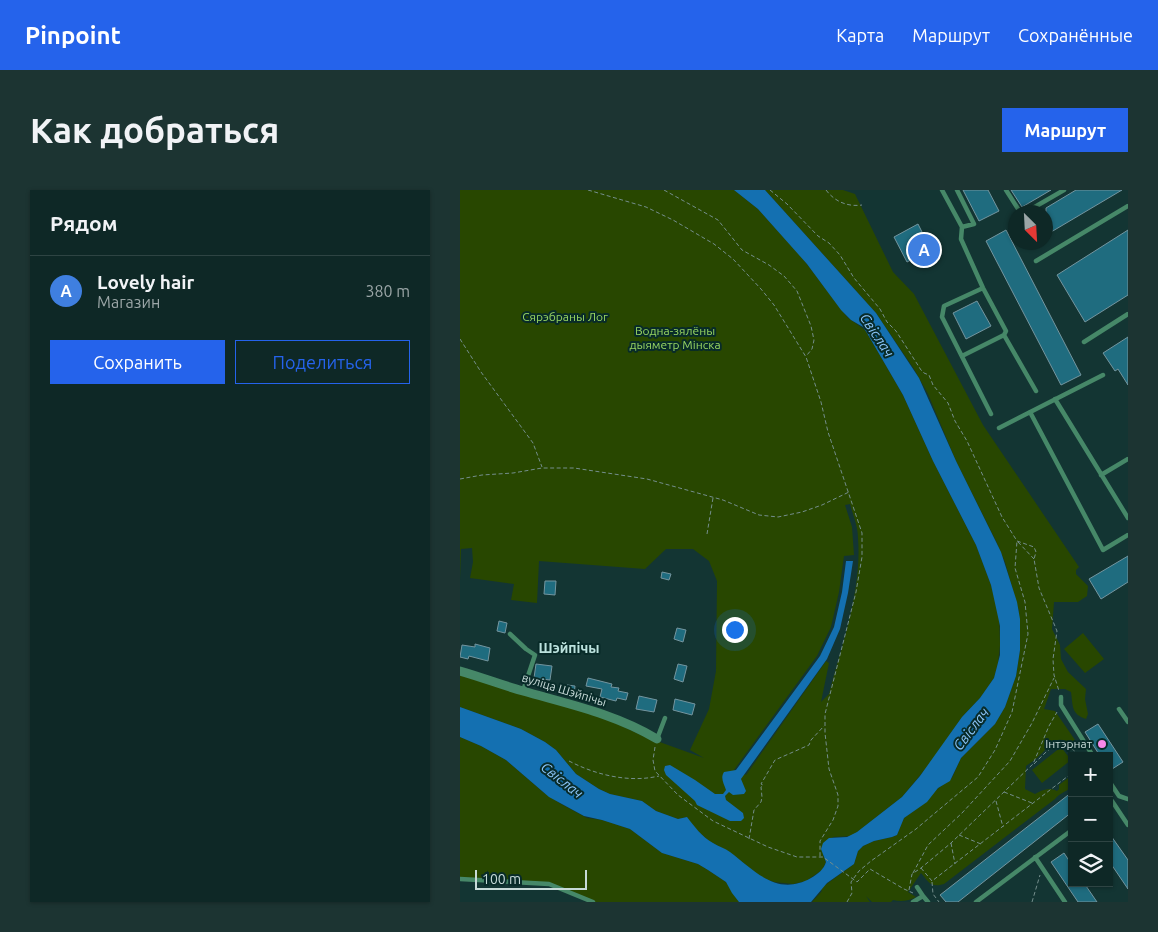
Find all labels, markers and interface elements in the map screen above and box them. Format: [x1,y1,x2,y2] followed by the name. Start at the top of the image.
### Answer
[25,22,121,49] text: Pinpoint
[836,25,884,45] text: Карта
[912,25,990,45] text: Маршрут
[1018,25,1133,45] text: Сохранённые
[1002,108,1128,152] button: Маршрут
[30,110,279,150] text: Как добраться
[1008,205,1053,250] north arrow
[50,211,118,235] text: Рядом
[908,231,940,269] pin: A
[97,271,194,293] text: Lovely hair
[60,282,72,300] text: A
[365,282,410,300] text: 380 m
[97,293,160,311] text: Магазин
[522,310,608,323] park label: Сярэбраны Лог
[857,310,897,360] water label: Свіслач
[629,324,721,351] park label: Водна-зялёны дыяметр Мінска
[50,340,225,384] button: Сохранить
[235,340,410,384] button: Поделиться
[722,617,748,643] your location
[538,640,600,656] district label: Шэйпічы
[520,670,608,709] street label: вуліца Шэйпічы
[950,705,992,753] water label: Свіслач
[1045,737,1093,750] place label: Інтэрнат
[1096,738,1108,750] marker: Інтэрнат
[1068,752,1113,887] map controls
[1068,752,1113,797] button: +
[538,759,586,801] water label: Свіслач
[1068,797,1113,842] button: −
[1068,842,1113,887] button: layers
[475,867,588,890] scale bar
[482,871,521,887] text: 100 m

